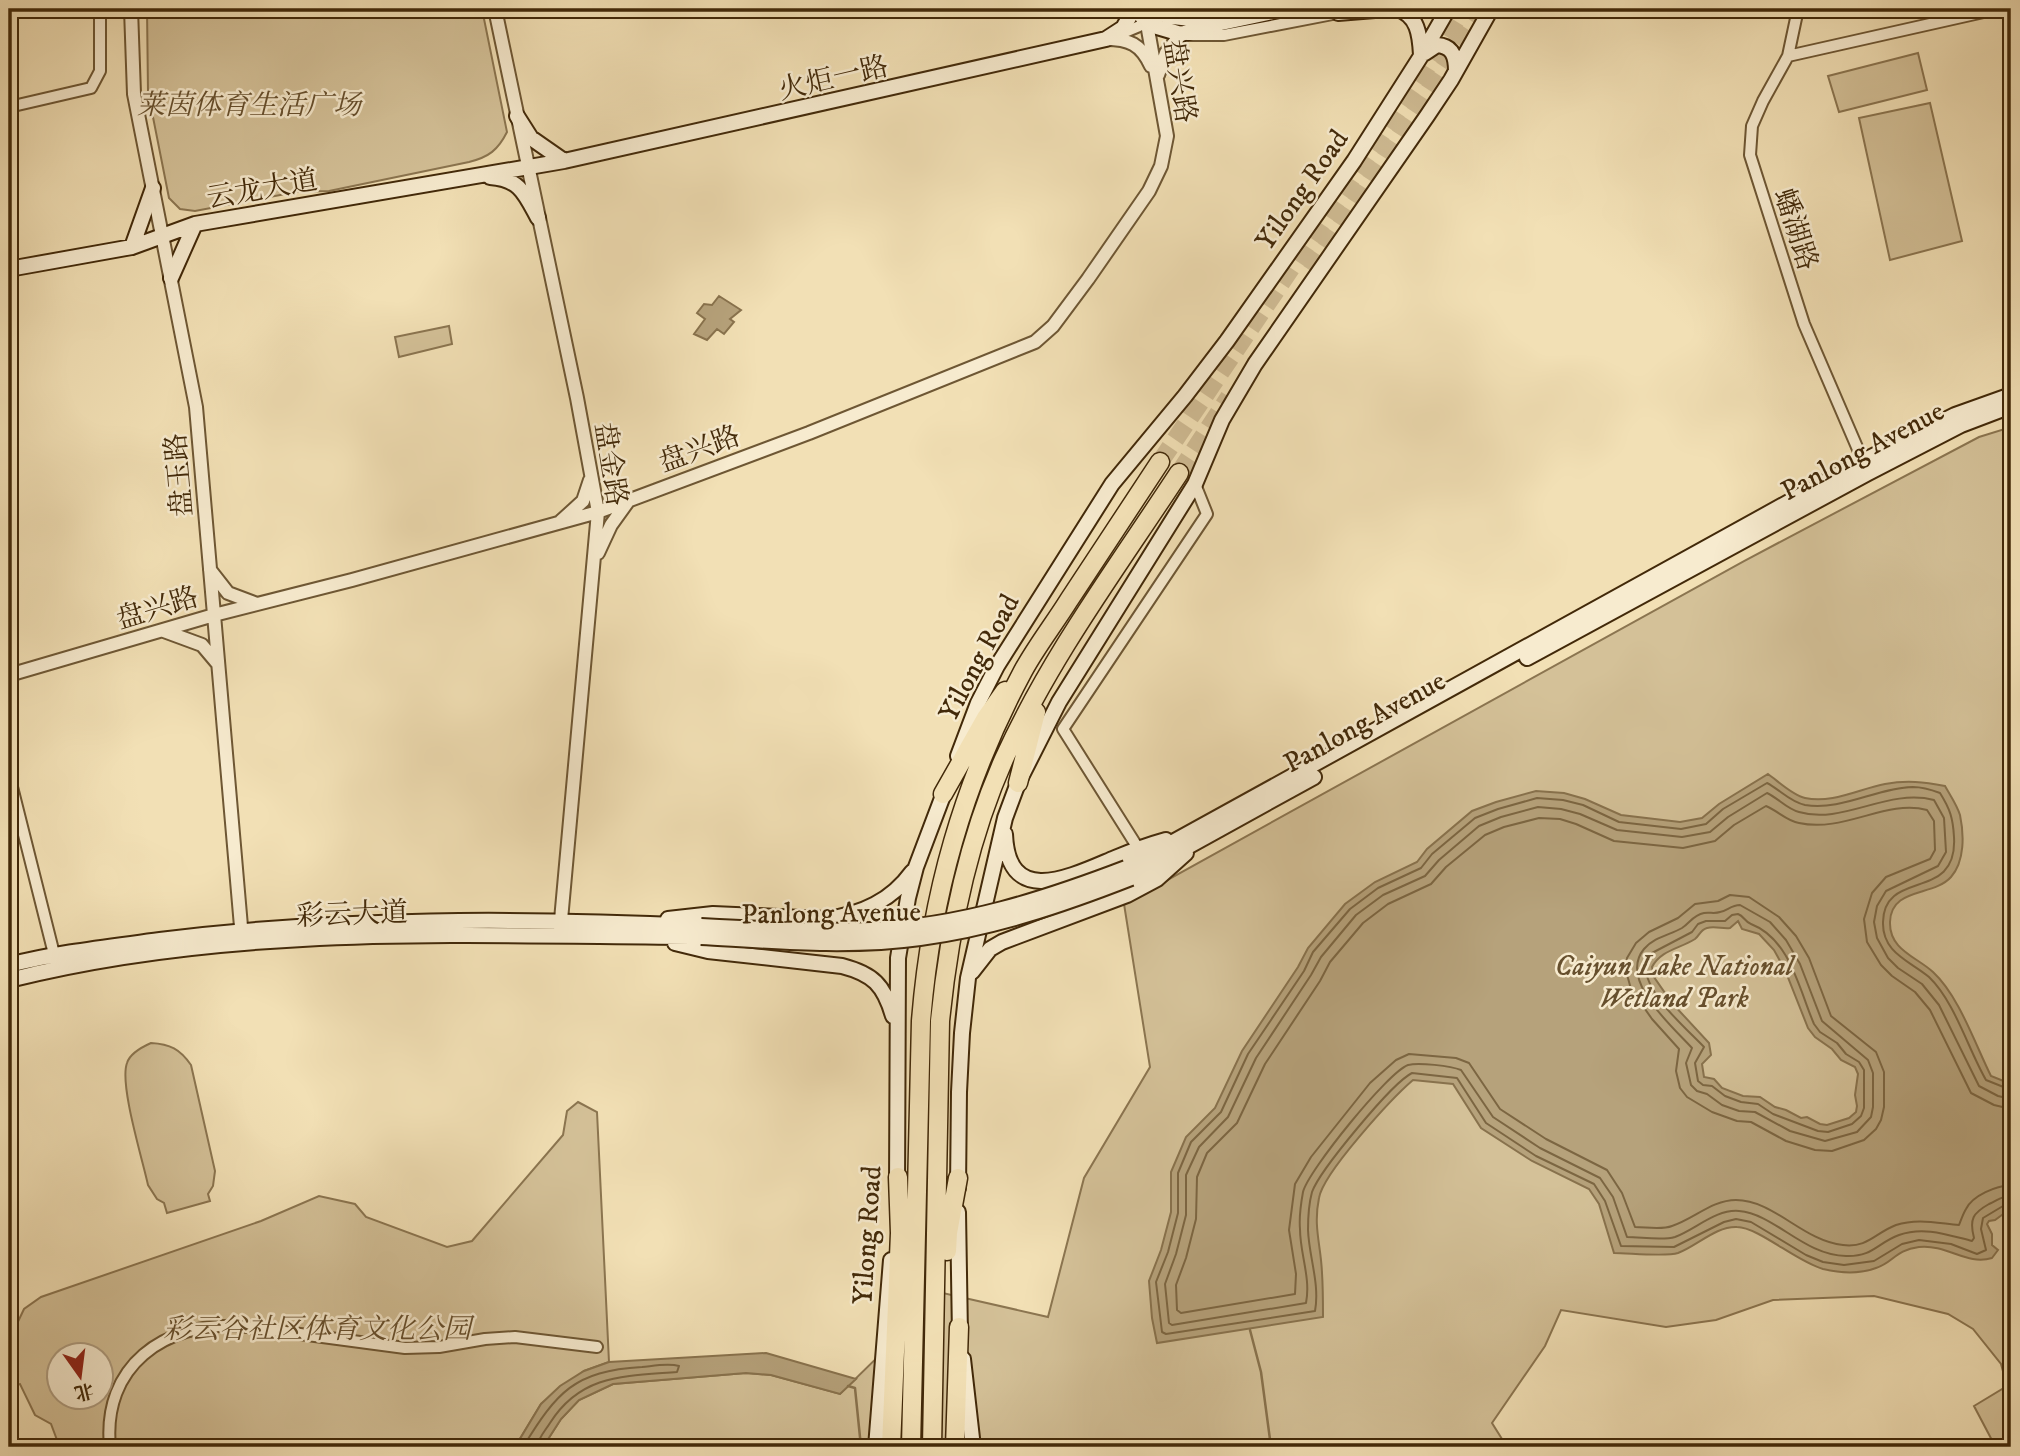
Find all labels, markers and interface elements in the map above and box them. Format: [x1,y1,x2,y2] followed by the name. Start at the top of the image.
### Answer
[1156,37,1203,125] street label: 盘兴路
[775,49,892,108] street label: 火炬一路
[137,88,363,123] park label: 莱茵体育生活广场
[1248,123,1356,257] street label: Yilong Road
[204,163,320,216] street label: 云龙大道
[1766,184,1825,275] street label: 蟠湖路
[1775,394,1950,509] street label: Panlong Avenue
[654,419,745,480] street label: 盘兴路
[587,420,634,508] street label: 盘金路
[158,431,201,518] street label: 盘玉路
[112,579,203,637] street label: 盘兴路
[931,588,1027,727] street label: Yilong Road
[1278,663,1452,781] street label: Panlong Avenue
[741,894,921,933] street label: Panlong Avenue
[295,895,409,934] street label: 彩云大道
[1555,949,1796,1016] park label: Caiyun Lake National Wetland Park
[845,1165,890,1306] street label: Yilong Road
[163,1312,475,1347] park label: 彩云谷社区体育文化公园
[46,1340,116,1410] north arrow
[72,1378,96,1404] text: 北

